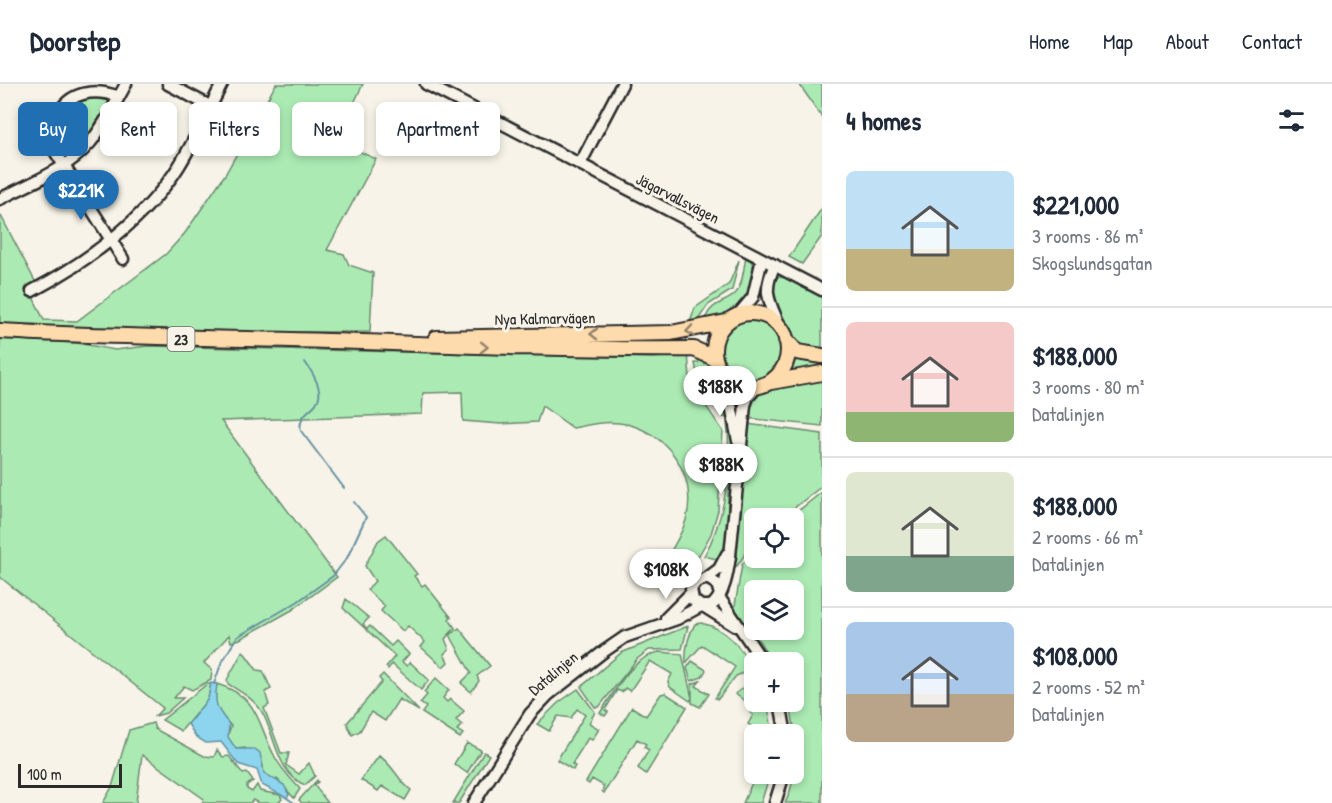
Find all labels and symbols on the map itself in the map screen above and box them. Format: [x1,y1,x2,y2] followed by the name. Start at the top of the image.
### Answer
[633,168,723,228] street label: Jägarvallsvägen
[39,170,123,221] pin: $221K
[494,306,596,330] street label: Nya Kalmarvägen
[685,324,695,336] one-way arrow
[168,327,195,351] road number: 23
[590,328,599,340] one-way arrow
[479,341,488,354] one-way arrow
[678,366,762,417] pin: $188K
[679,444,763,495] pin: $188K
[624,549,708,600] pin: $108K
[524,646,582,700] street label: Datalinjen
[18,761,122,788] scale bar

